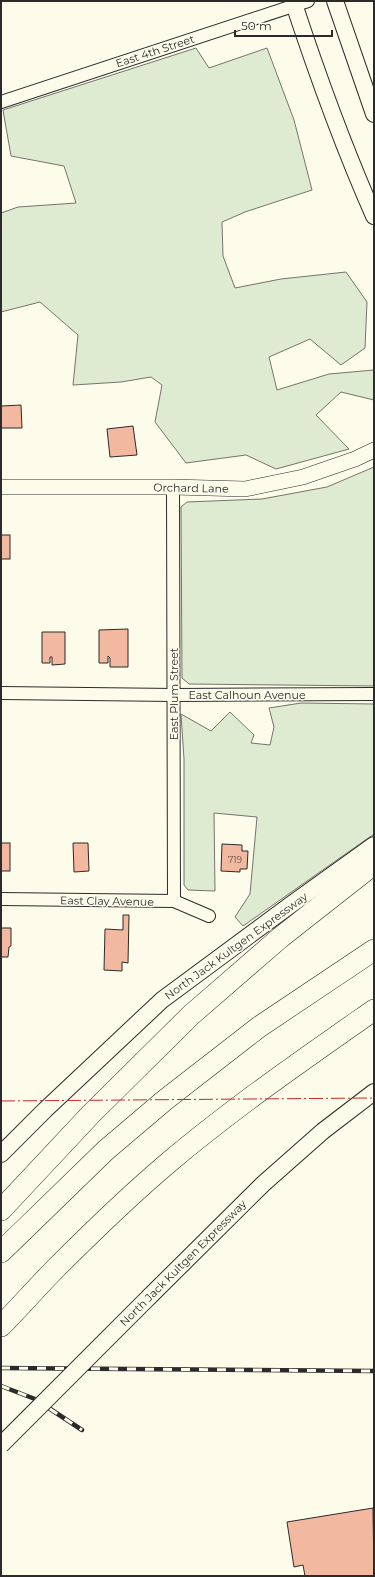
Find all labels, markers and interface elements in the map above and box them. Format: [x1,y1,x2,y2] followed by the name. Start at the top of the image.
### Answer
[235,12,332,38] scale bar
[241,18,272,33] text: 50 m
[114,32,197,70] street label: East 4th Street
[153,480,229,496] street label: Orchard Lane
[167,647,181,740] street label: East Plum Street
[188,688,306,702] street label: East Calhoun Avenue
[228,854,243,865] house number: 719
[162,889,310,1003] street label: North Jack Kultgen Expressway
[60,893,154,909] street label: East Clay Avenue
[117,1197,249,1329] street label: North Jack Kultgen Expressway

